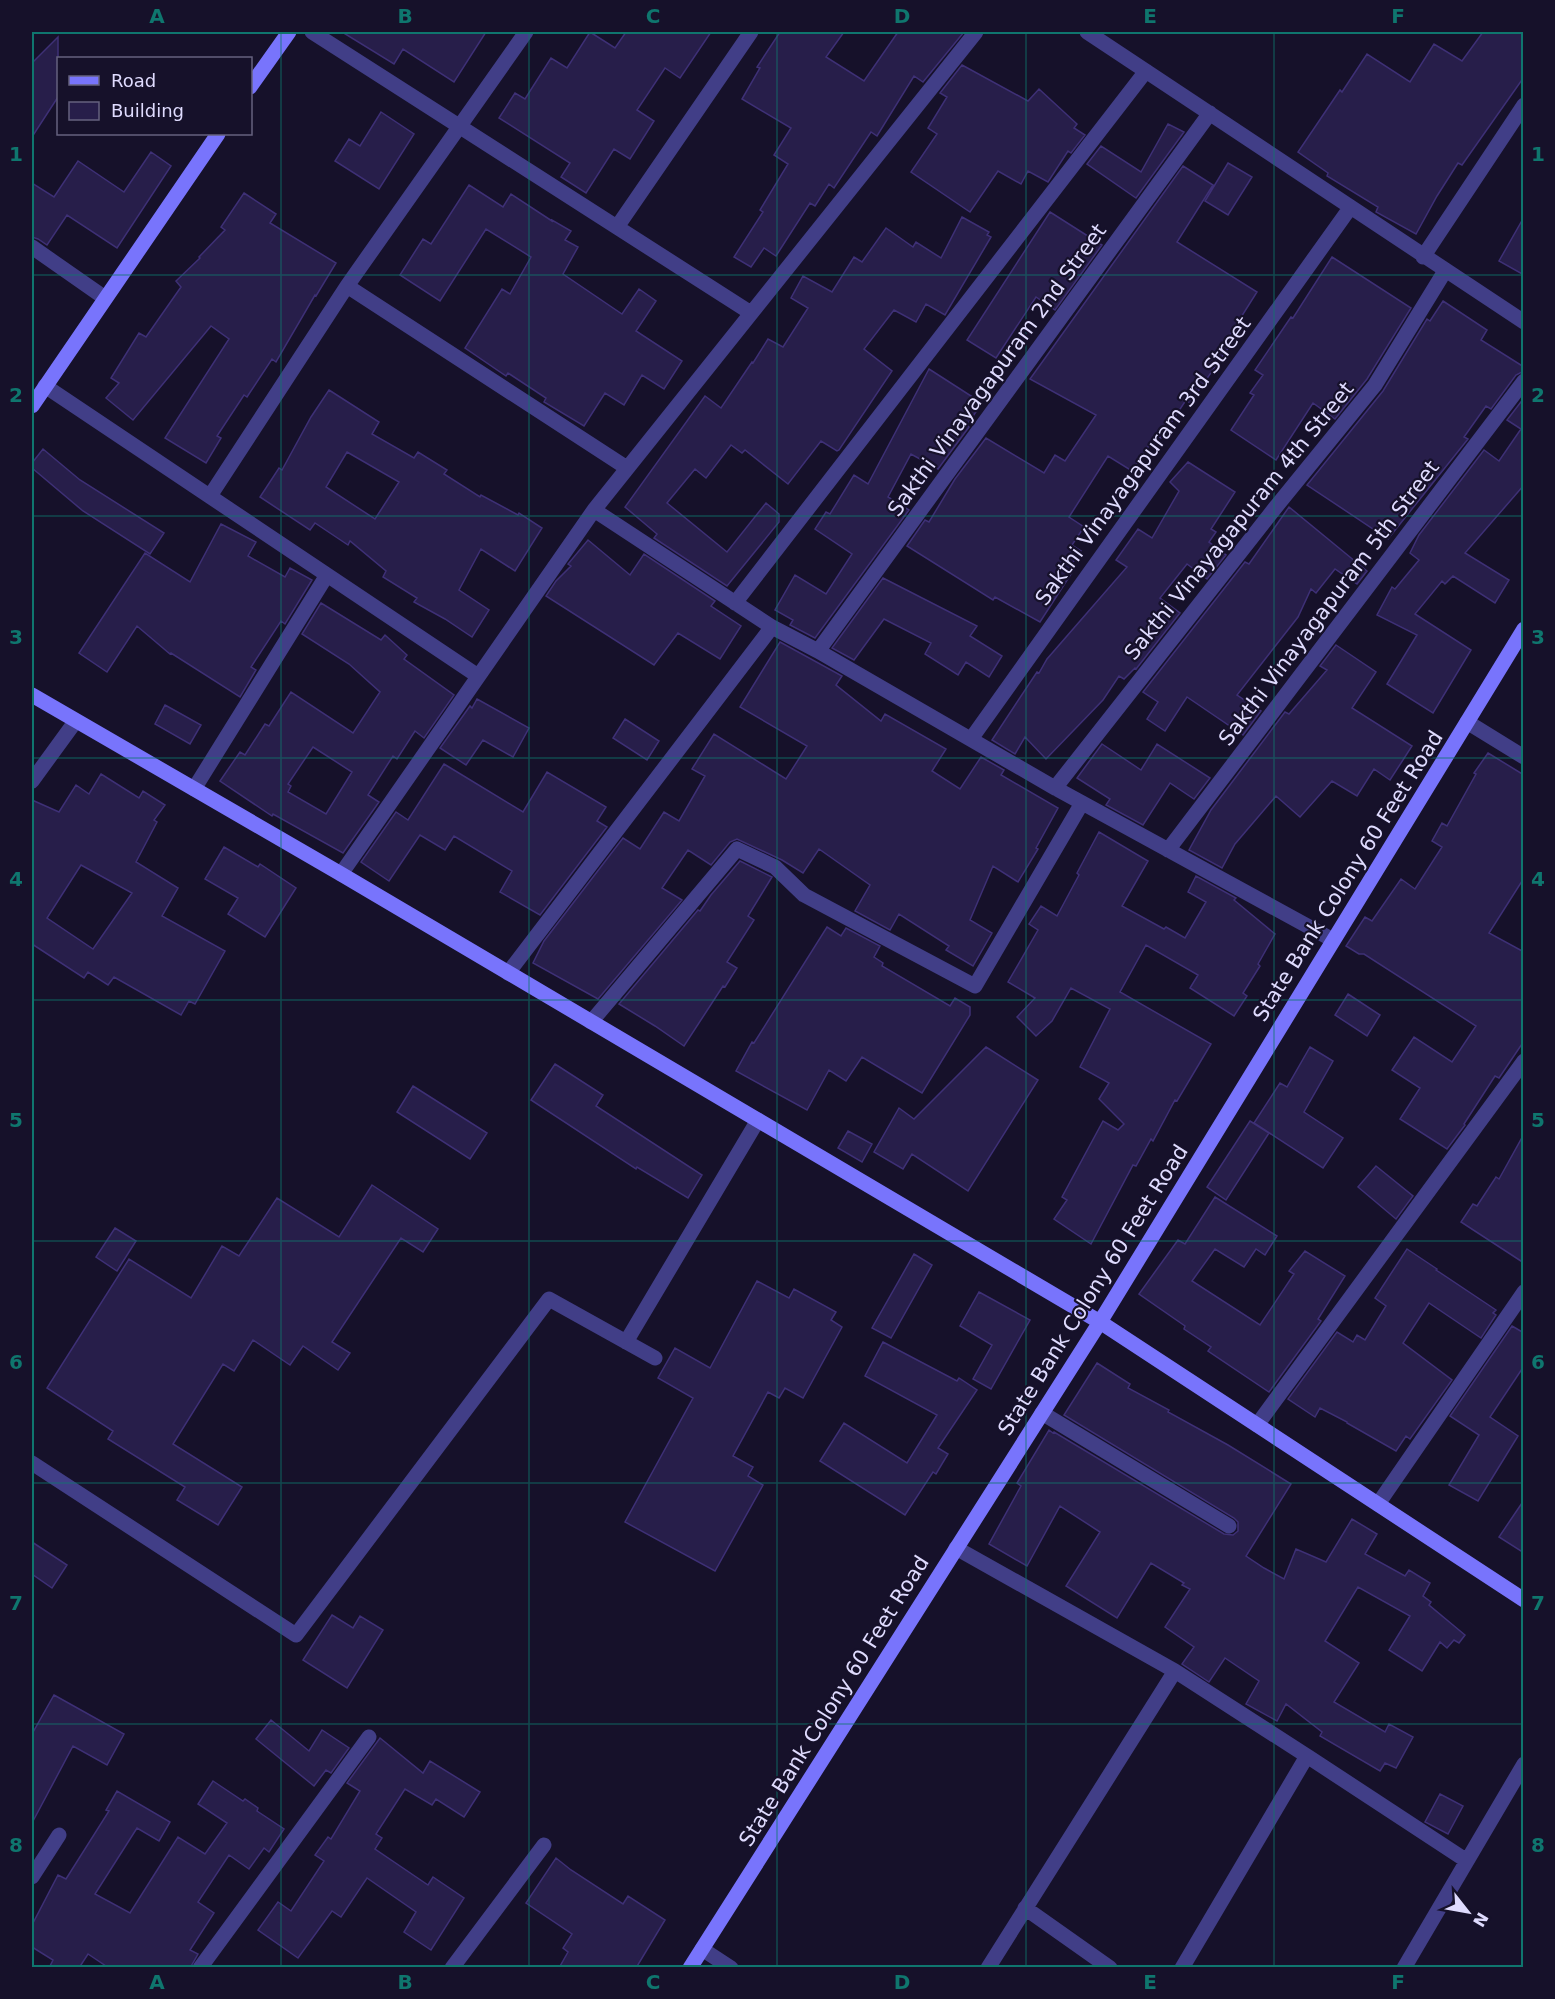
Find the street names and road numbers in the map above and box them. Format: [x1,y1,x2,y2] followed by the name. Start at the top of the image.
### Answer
[883,219,1111,521] street label: Sakthi Vinayagapuram 2nd Street
[1030,312,1256,610] street label: Sakthi Vinayagapuram 3rd Street
[1119,377,1359,665] street label: Sakthi Vinayagapuram 4th Street
[1214,456,1444,750] street label: Sakthi Vinayagapuram 5th Street
[1248,726,1448,1026] street label: State Bank Colony 60 Feet Road
[993,1140,1193,1440] street label: State Bank Colony 60 Feet Road
[734,1551,934,1851] street label: State Bank Colony 60 Feet Road

